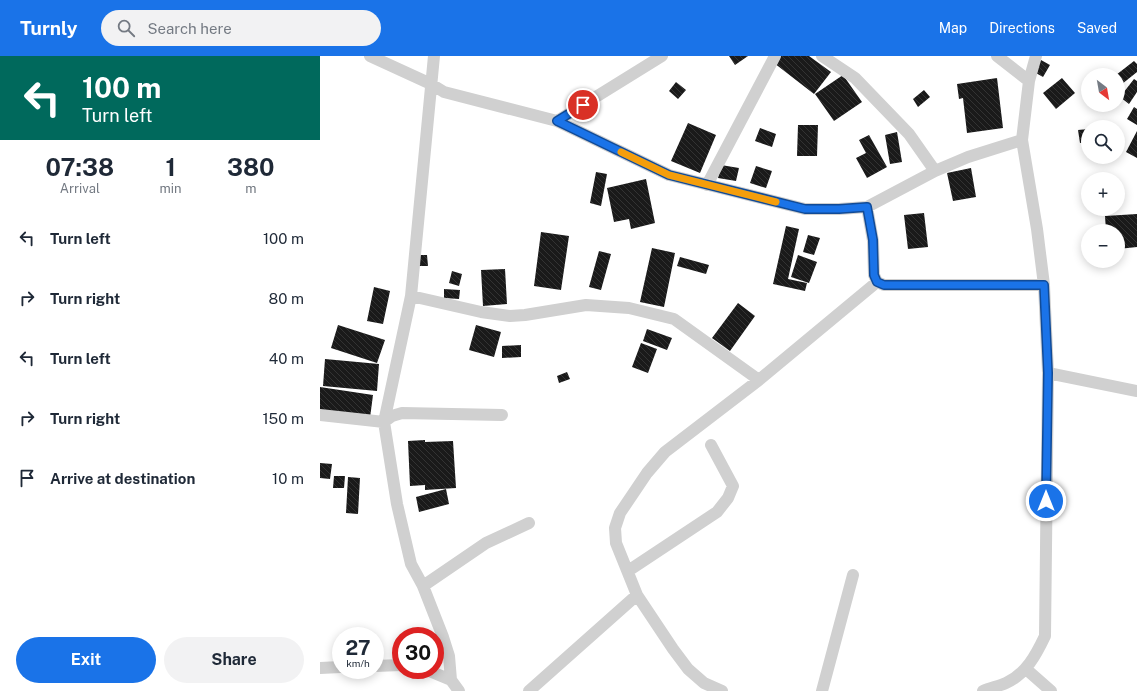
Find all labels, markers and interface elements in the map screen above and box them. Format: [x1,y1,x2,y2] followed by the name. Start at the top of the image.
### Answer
[101,10,381,46] search box
[20,17,77,39] text: Turnly
[115,17,137,39] icon: search
[147,20,232,37] text: Search here
[939,20,967,36] text: Map
[989,20,1055,36] text: Directions
[1077,20,1117,36] text: Saved
[1081,68,1125,112] north arrow
[1081,68,1125,268] map controls
[82,71,161,104] text: 100 m
[16,72,68,124] icon: left
[566,88,600,122] pin
[572,94,594,116] icon: arrive
[82,105,152,126] text: Turn left
[1081,120,1125,164] button: search
[45,153,114,181] text: 07:38
[165,153,176,181] text: 1
[227,153,274,181] text: 380
[1081,172,1125,216] button: +
[60,181,100,196] text: Arrival
[160,181,182,196] text: min
[245,181,256,196] text: m
[1081,224,1125,268] button: −
[16,227,38,249] icon: left
[50,230,111,247] text: Turn left
[263,230,304,247] text: 100 m
[16,287,38,309] icon: right
[50,290,120,307] text: Turn right
[269,290,304,307] text: 80 m
[16,347,38,369] icon: left
[50,350,111,367] text: Turn left
[269,350,304,367] text: 40 m
[16,407,38,429] icon: right
[50,410,120,427] text: Turn right
[262,410,304,427] text: 150 m
[16,467,38,489] icon: arrive
[50,470,195,487] text: Arrive at destination
[272,470,304,487] text: 10 m
[1025,480,1067,522] position arrow
[392,627,444,679] speed limit sign: 30
[345,636,371,660] text: 27
[16,637,156,683] button: Exit
[164,637,304,683] button: Share
[346,657,370,669] text: km/h

